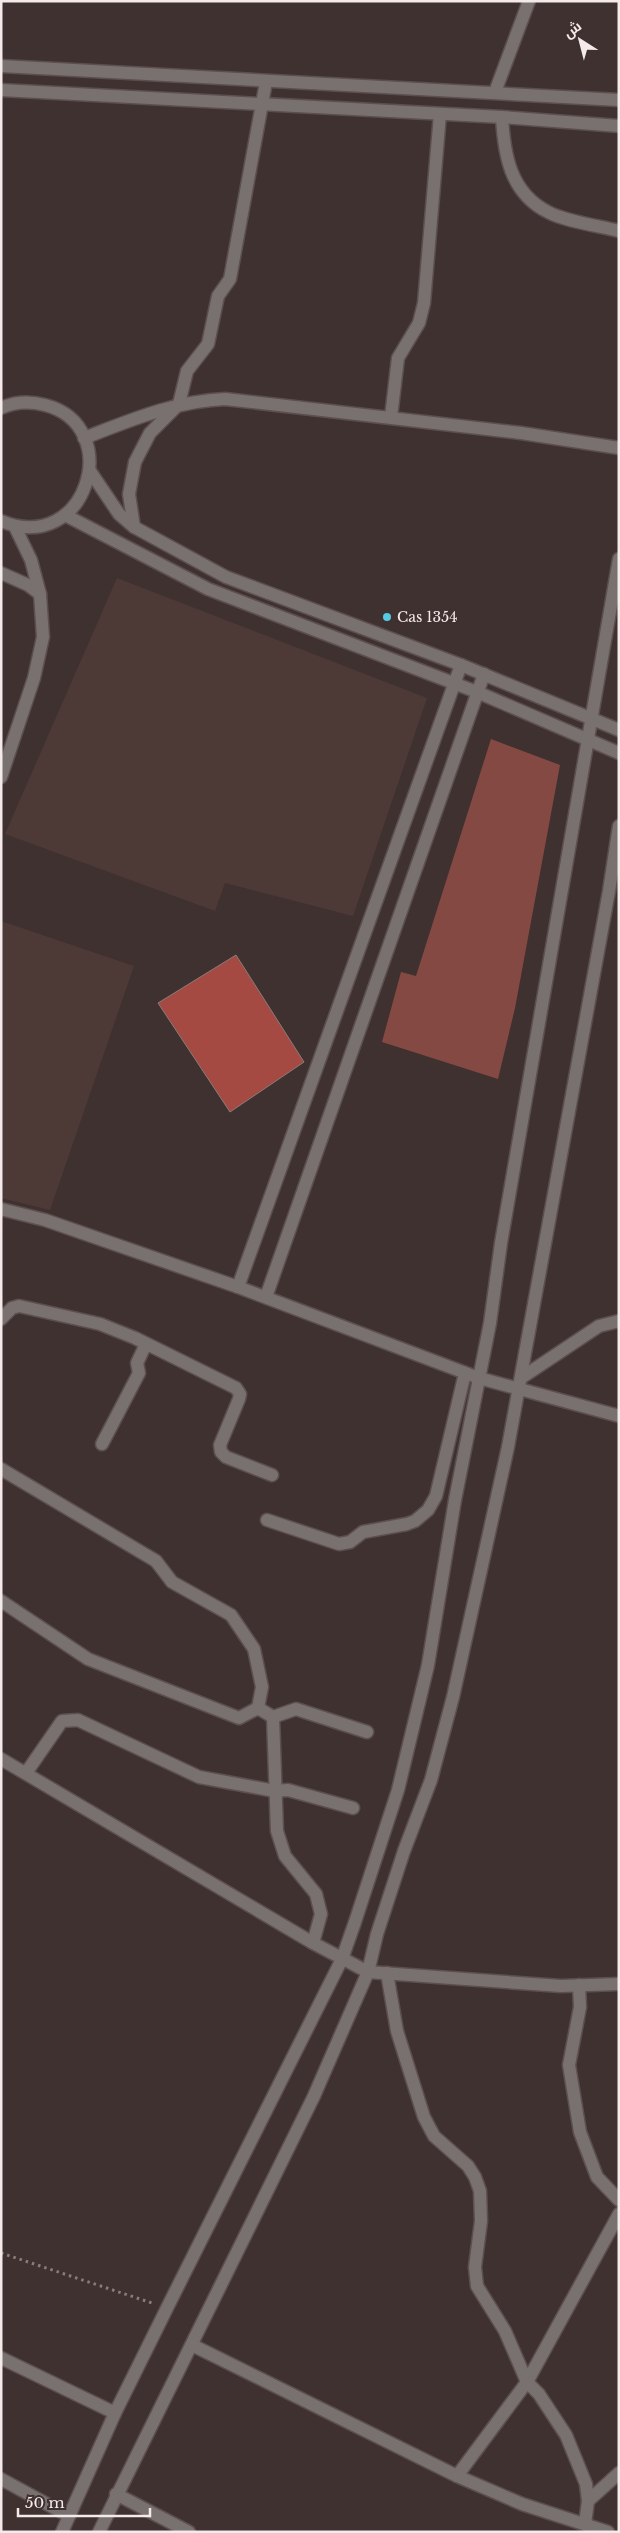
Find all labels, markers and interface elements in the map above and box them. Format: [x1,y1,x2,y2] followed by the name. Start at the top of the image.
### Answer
[555,15,605,65] north arrow
[560,17,585,42] text: ش
[397,608,457,626] place label: Cas 1354
[381,611,393,623] marker: Cas 1354
[18,2486,150,2518] scale bar
[25,2493,65,2512] text: 50 m

